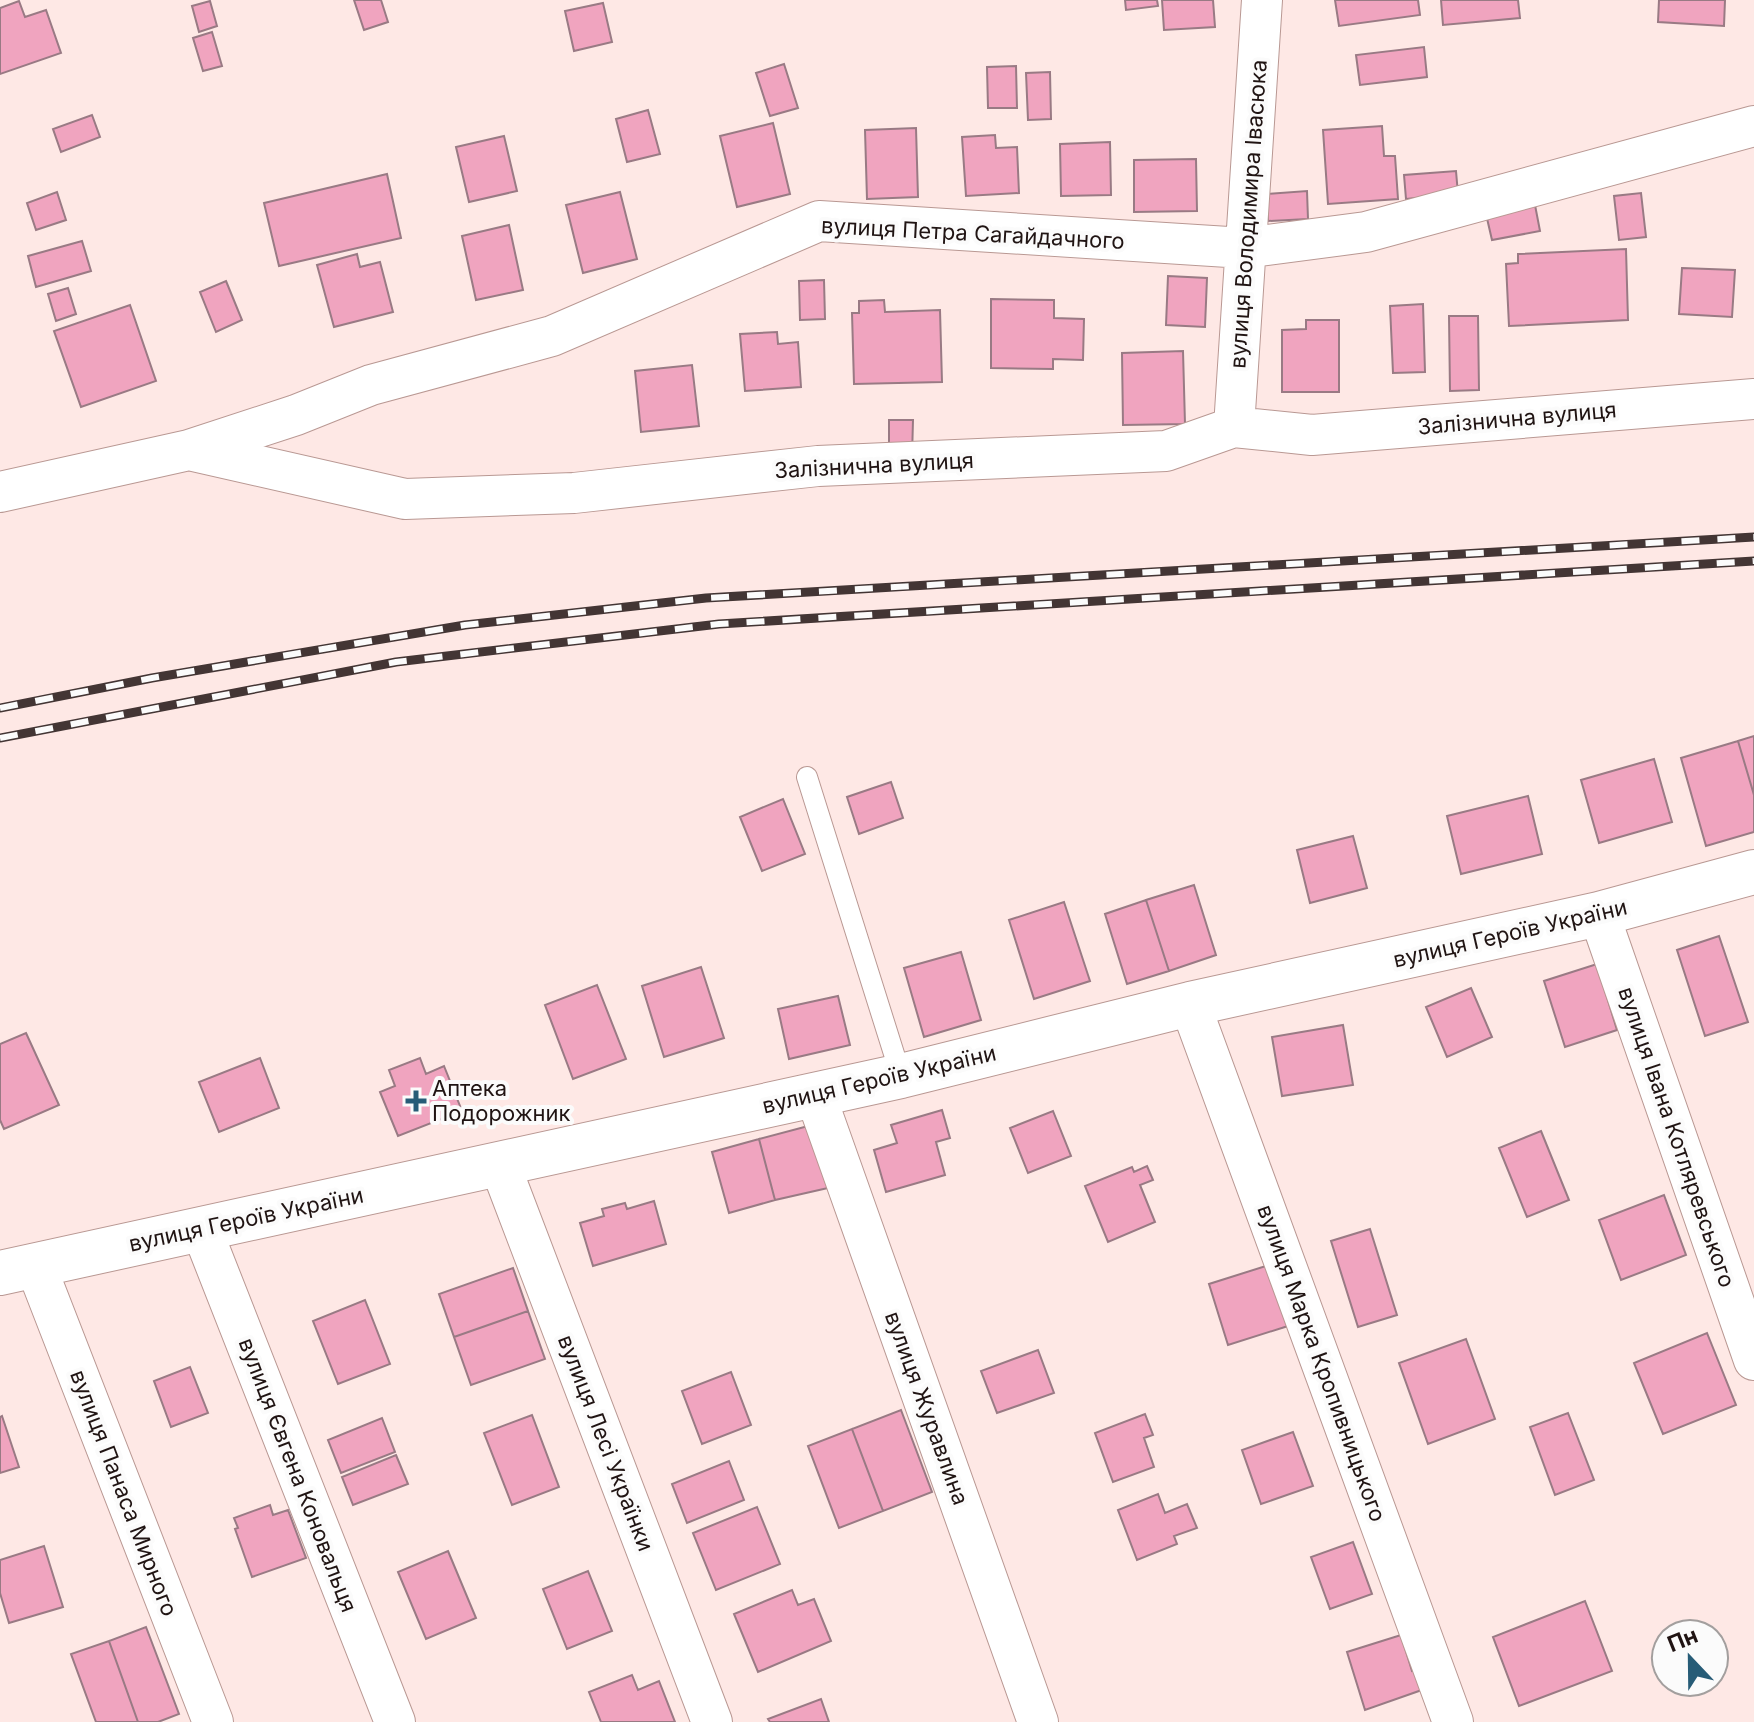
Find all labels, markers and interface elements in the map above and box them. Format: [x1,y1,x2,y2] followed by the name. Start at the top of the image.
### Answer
[1224,59,1272,369] street label: вулиця Володимира Івасюка
[821,212,1125,254] street label: вулиця Петра Сагайдачного
[1416,396,1618,440] street label: Залізнична вулиця
[774,447,974,483] street label: Залізнична вулиця
[1391,893,1629,973] street label: вулиця Героїв України
[1613,983,1741,1291] street label: вулиця Івана Котляревського
[760,1039,998,1119] street label: вулиця Героїв України
[432,1075,571,1126] place label: Аптека Подорожник
[407,1092,425,1110] marker: Аптека Подорожник
[126,1181,366,1257] street label: вулиця Героїв України
[1252,1201,1392,1525] street label: вулиця Марка Кропивницького
[880,1308,974,1508] street label: вулиця Журавлина
[553,1331,659,1555] street label: вулиця Лесі Українки
[234,1334,362,1616] street label: вулиця Євгена Коновальця
[65,1366,183,1620] street label: вулиця Панаса Мирного
[1650,1618,1730,1698] north arrow
[1664,1622,1701,1657] text: Пн

